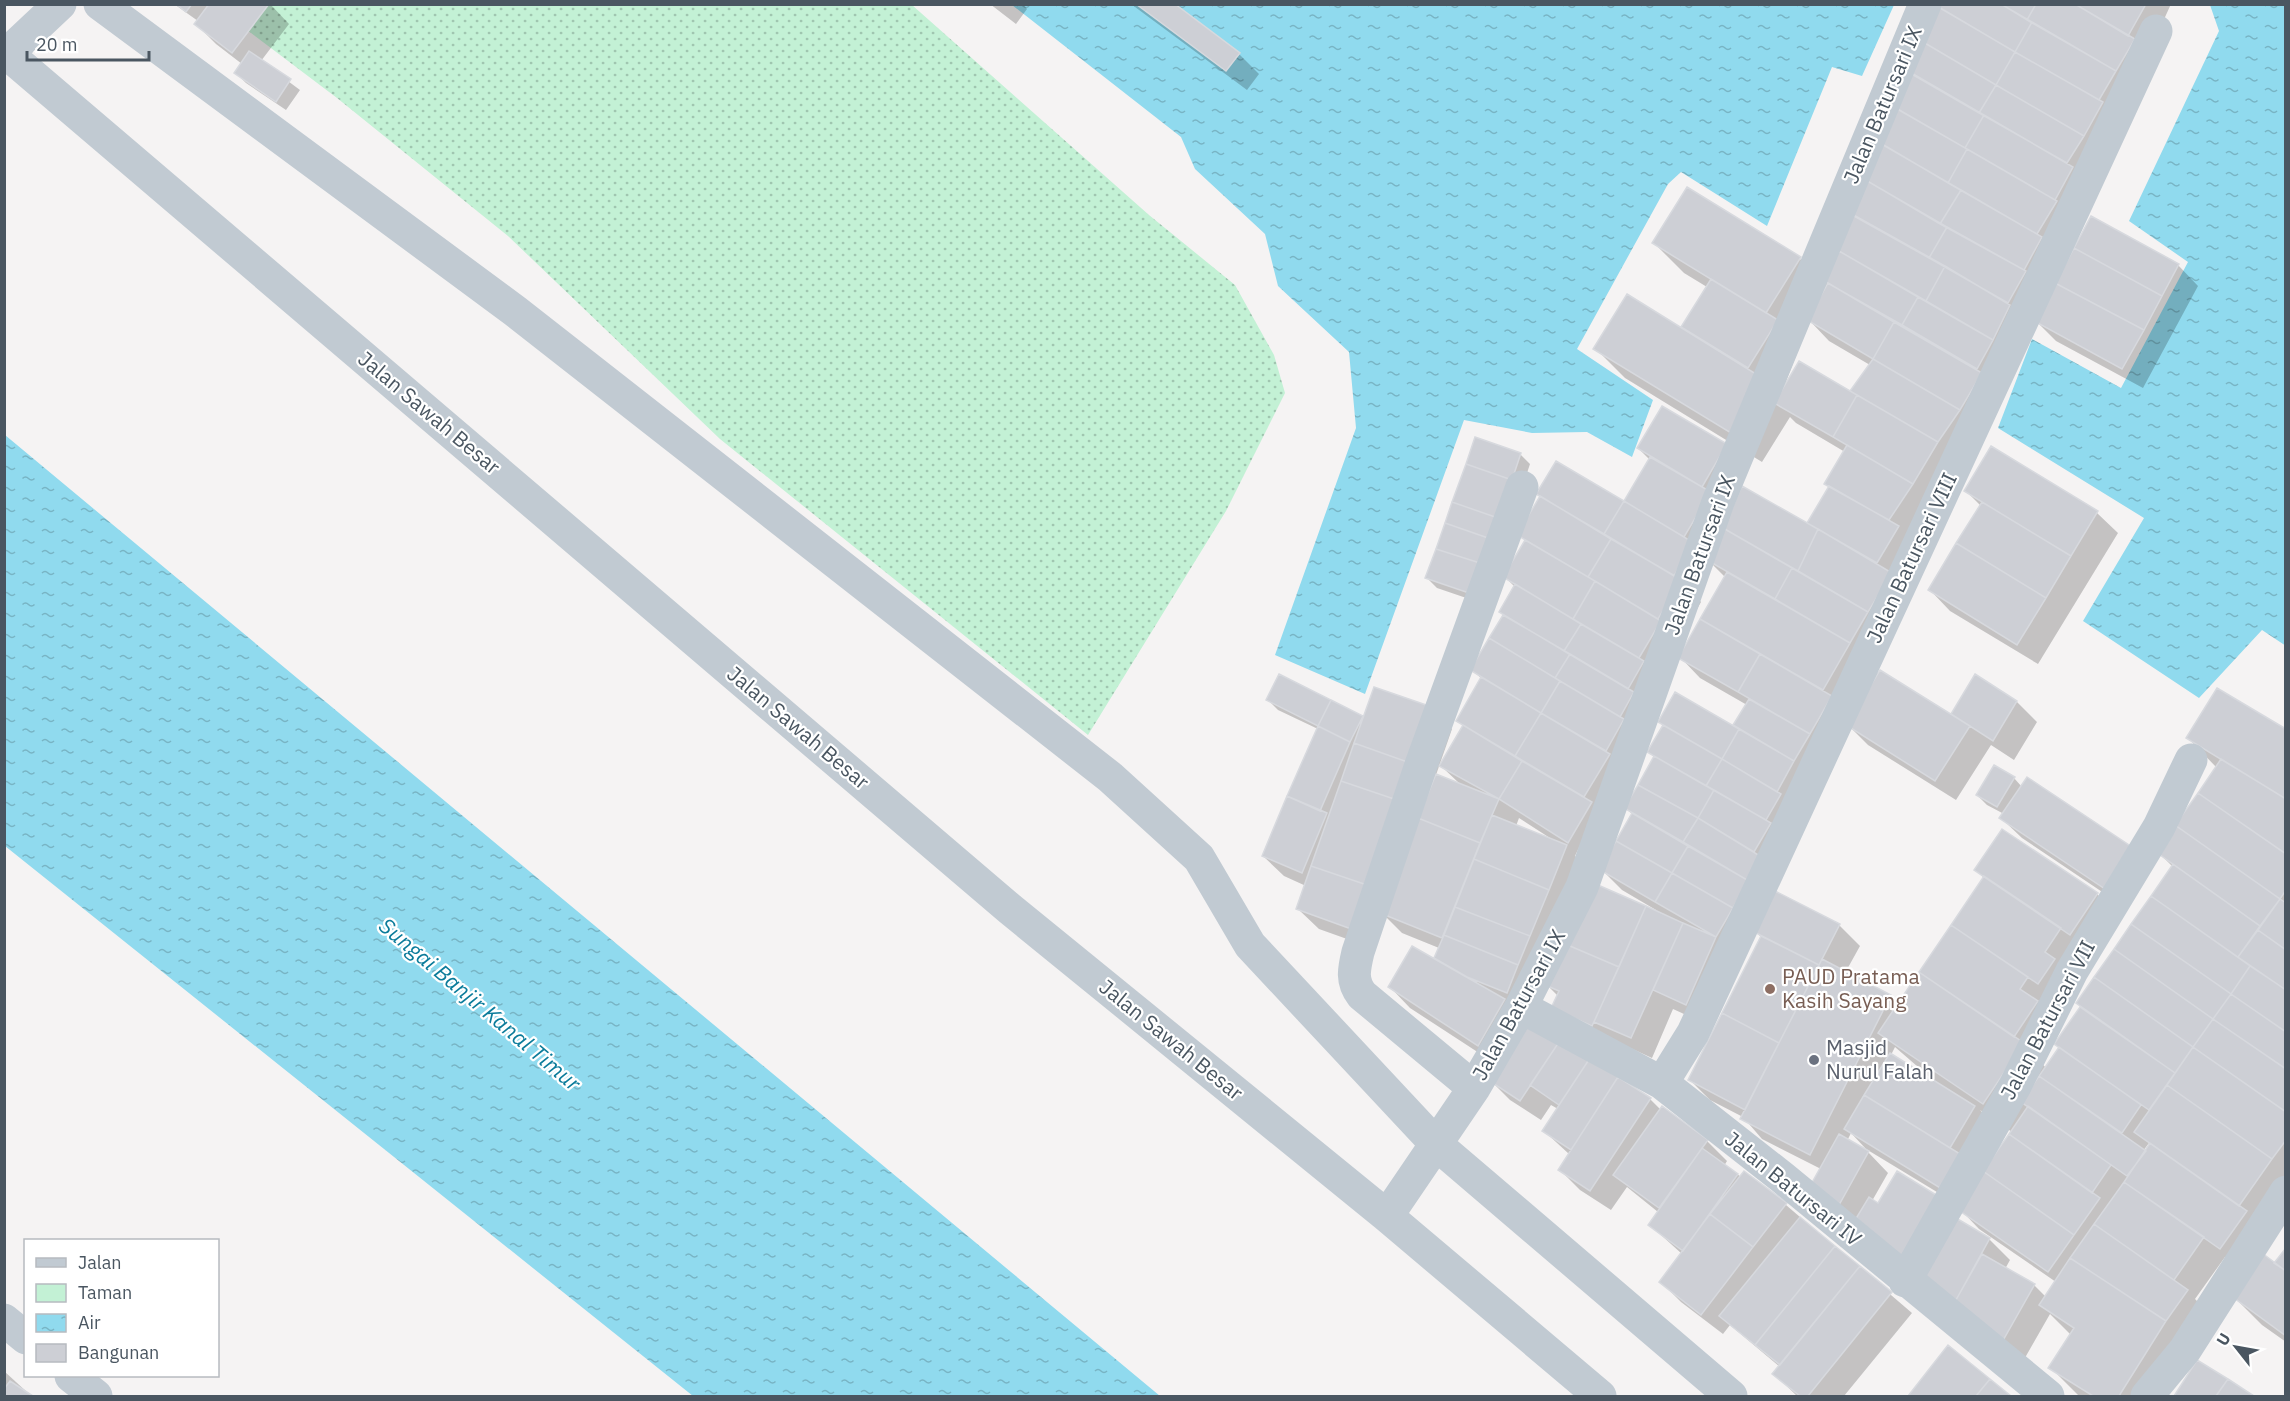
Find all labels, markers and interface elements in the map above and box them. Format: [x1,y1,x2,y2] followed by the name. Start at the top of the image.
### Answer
[1836,22,1928,188] street label: Jalan Batursari IX
[27,24,148,62] scale bar
[36,33,78,56] text: 20 m
[353,344,507,480] street label: Jalan Sawah Besar
[1859,468,1963,647] street label: Jalan Batursari VIII
[1657,471,1741,639] street label: Jalan Batursari IX
[722,659,876,795] street label: Jalan Sawah Besar
[373,911,588,1097] water label: Sungai Banjir Kanal Timur
[1465,924,1571,1085] street label: Jalan Batursari IX
[1993,935,2101,1104] street label: Jalan Batursari VII
[1782,962,1920,1014] place label: PAUD Pratama Kasih Sayang
[1094,972,1250,1106] street label: Jalan Sawah Besar
[1763,982,1777,996] marker: PAUD Pratama Kasih Sayang
[1826,1033,1934,1085] place label: Masjid Nurul Falah
[1807,1053,1821,1067] marker: Masjid Nurul Falah
[1719,1124,1868,1252] street label: Jalan Batursari IV
[24,1239,219,1377] legend
[78,1251,122,1274] text: Jalan
[78,1281,132,1304] text: Taman
[78,1311,101,1334] text: Air
[2206,1317,2266,1377] north arrow
[2212,1329,2235,1349] text: U
[78,1341,159,1364] text: Bangunan

